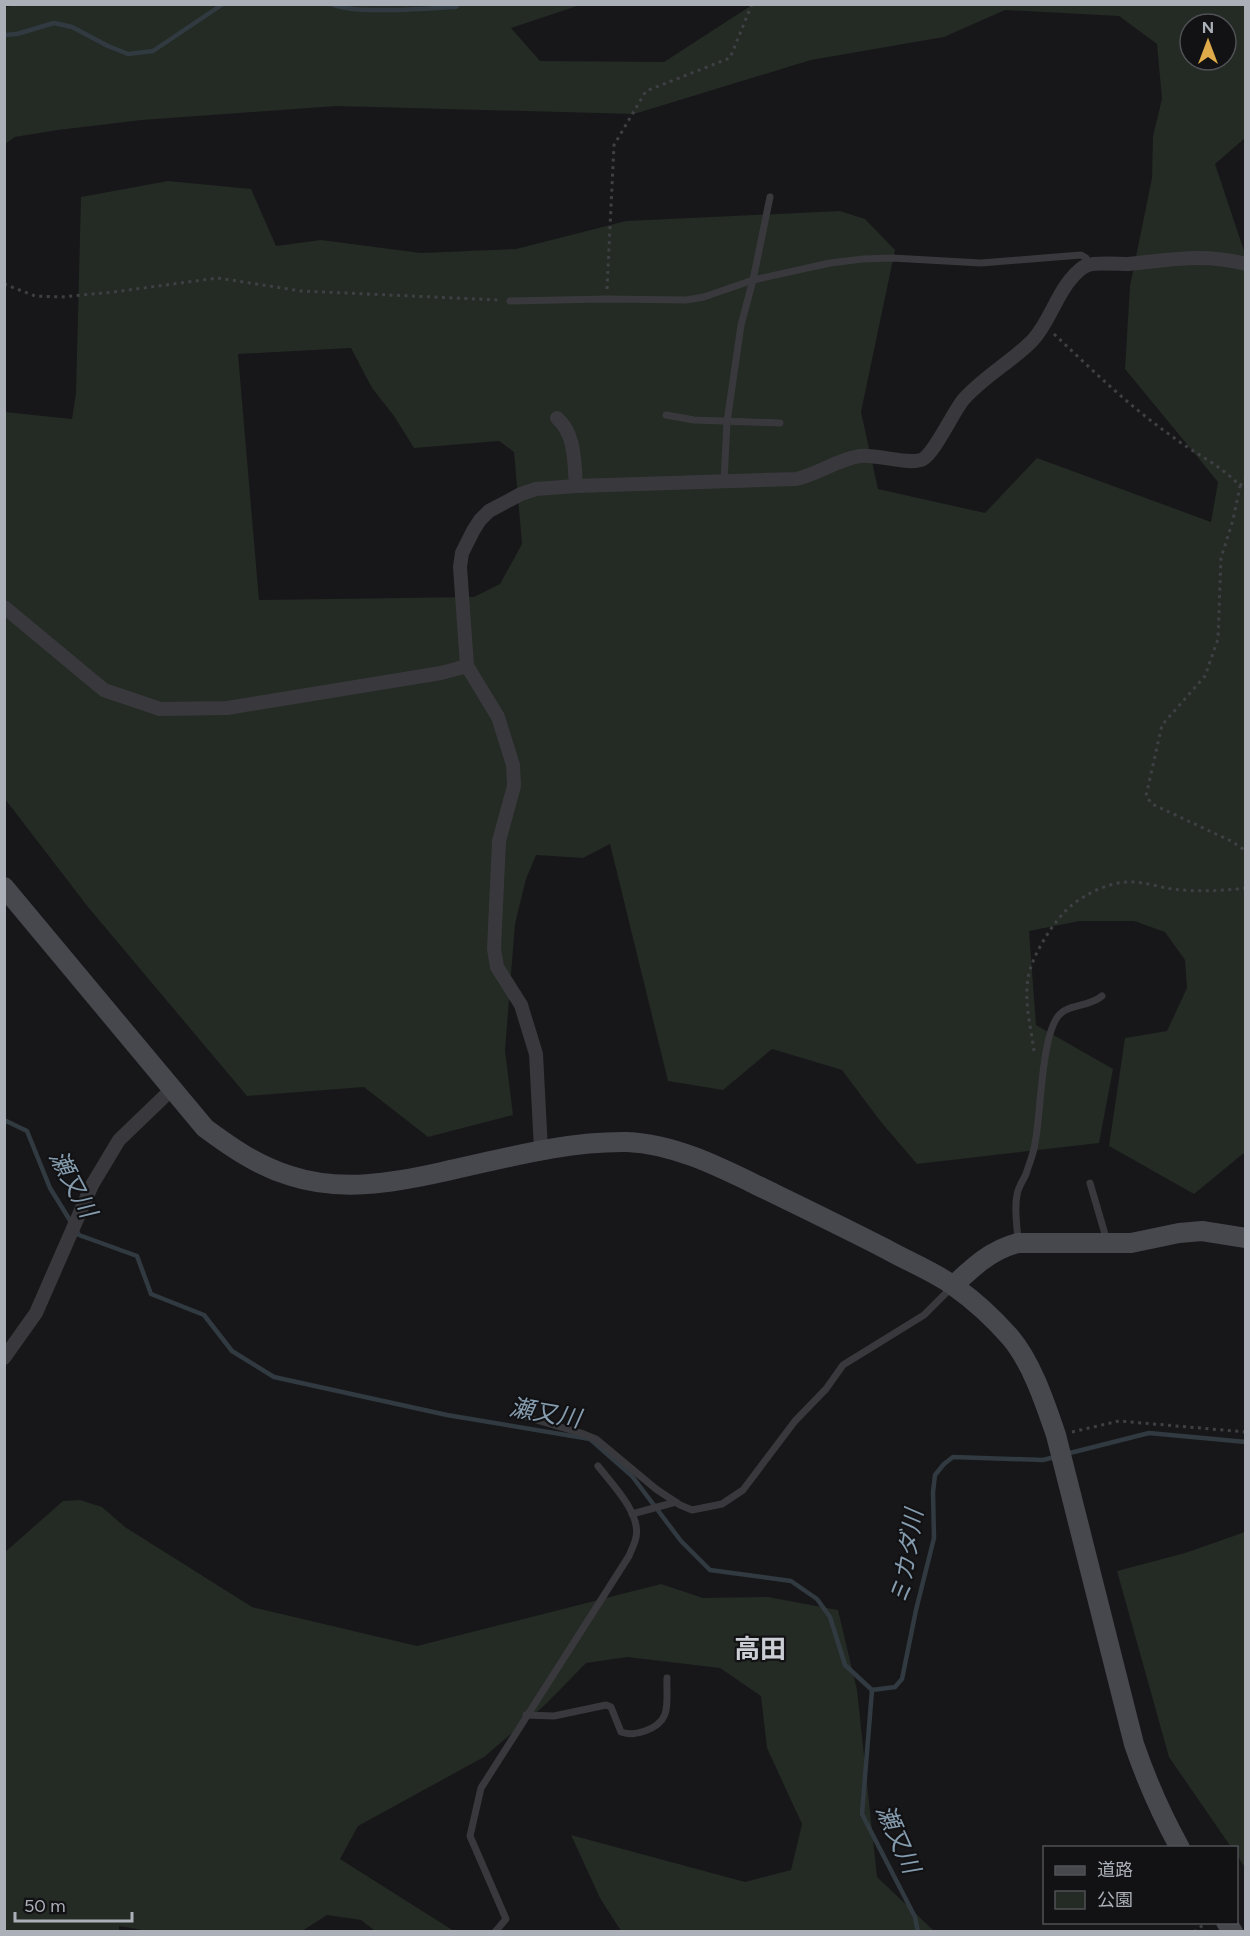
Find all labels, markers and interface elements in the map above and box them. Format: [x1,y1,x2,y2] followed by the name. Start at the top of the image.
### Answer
[1178,12,1238,72] north arrow
[1202,18,1214,37] text: N
[44,1145,105,1225] water label: 瀬又川
[507,1392,586,1434] water label: 瀬又川
[885,1504,929,1607] water label: ミカダ川
[734,1633,786,1665] district label: 高田
[871,1800,928,1880] water label: 瀬又川
[1043,1846,1238,1924] legend
[1097,1859,1133,1881] text: 道路
[15,1885,132,1923] scale bar
[1097,1889,1133,1911] text: 公園
[24,1895,66,1917] text: 50 m

